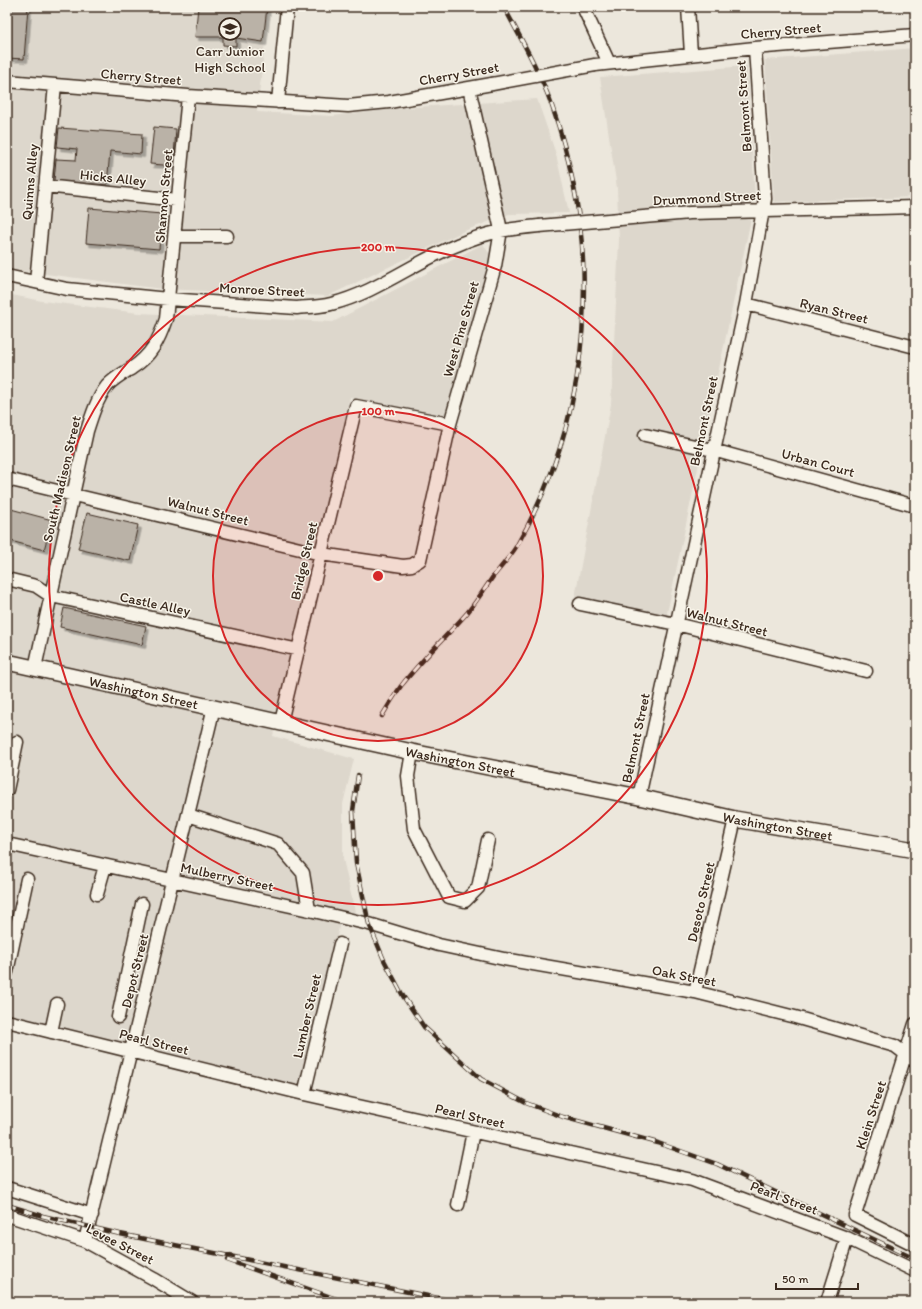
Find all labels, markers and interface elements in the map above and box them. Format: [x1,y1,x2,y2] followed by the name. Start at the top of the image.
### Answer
[217,16,243,42] school or university icon: Carr Junior High School
[740,19,822,43] street label: Cherry Street
[195,43,266,76] place label: Carr Junior High School
[418,59,500,89] street label: Cherry Street
[732,60,756,152] street label: Belmont Street
[100,65,182,89] street label: Cherry Street
[18,143,42,221] street label: Quinns Alley
[151,149,177,243] street label: Shannon Street
[79,166,147,190] street label: Hicks Alley
[652,187,762,209] street label: Drummond Street
[361,240,396,254] text: 200 m
[219,279,305,301] street label: Monroe Street
[439,279,483,379] street label: West Pine Street
[798,294,870,328] street label: Ryan Street
[686,374,722,468] street label: Belmont Street
[361,404,395,418] text: 100 m
[39,414,85,544] street label: South Madison Street
[779,445,857,481] street label: Urban Court
[166,493,250,529] street label: Walnut Street
[287,520,321,602] street label: Bridge Street
[371,569,385,583] centre of rings
[118,588,192,620] street label: Castle Alley
[685,604,769,640] street label: Walnut Street
[87,672,200,713] street label: Washington Street
[618,691,654,785] street label: Belmont Street
[404,742,516,781] street label: Washington Street
[721,808,834,844] street label: Washington Street
[179,859,275,895] street label: Mulberry Street
[683,860,719,944] street label: Desoto Street
[118,932,152,1010] street label: Depot Street
[650,961,718,991] street label: Oak Street
[289,972,325,1060] street label: Lumber Street
[117,1025,191,1059] street label: Pearl Street
[852,1079,890,1151] street label: Klein Street
[433,1100,507,1132] street label: Pearl Street
[748,1177,820,1219] street label: Pearl Street
[83,1220,157,1268] street label: Levee Street
[776,1265,858,1291] scale bar
[782,1272,808,1286] text: 50 m

